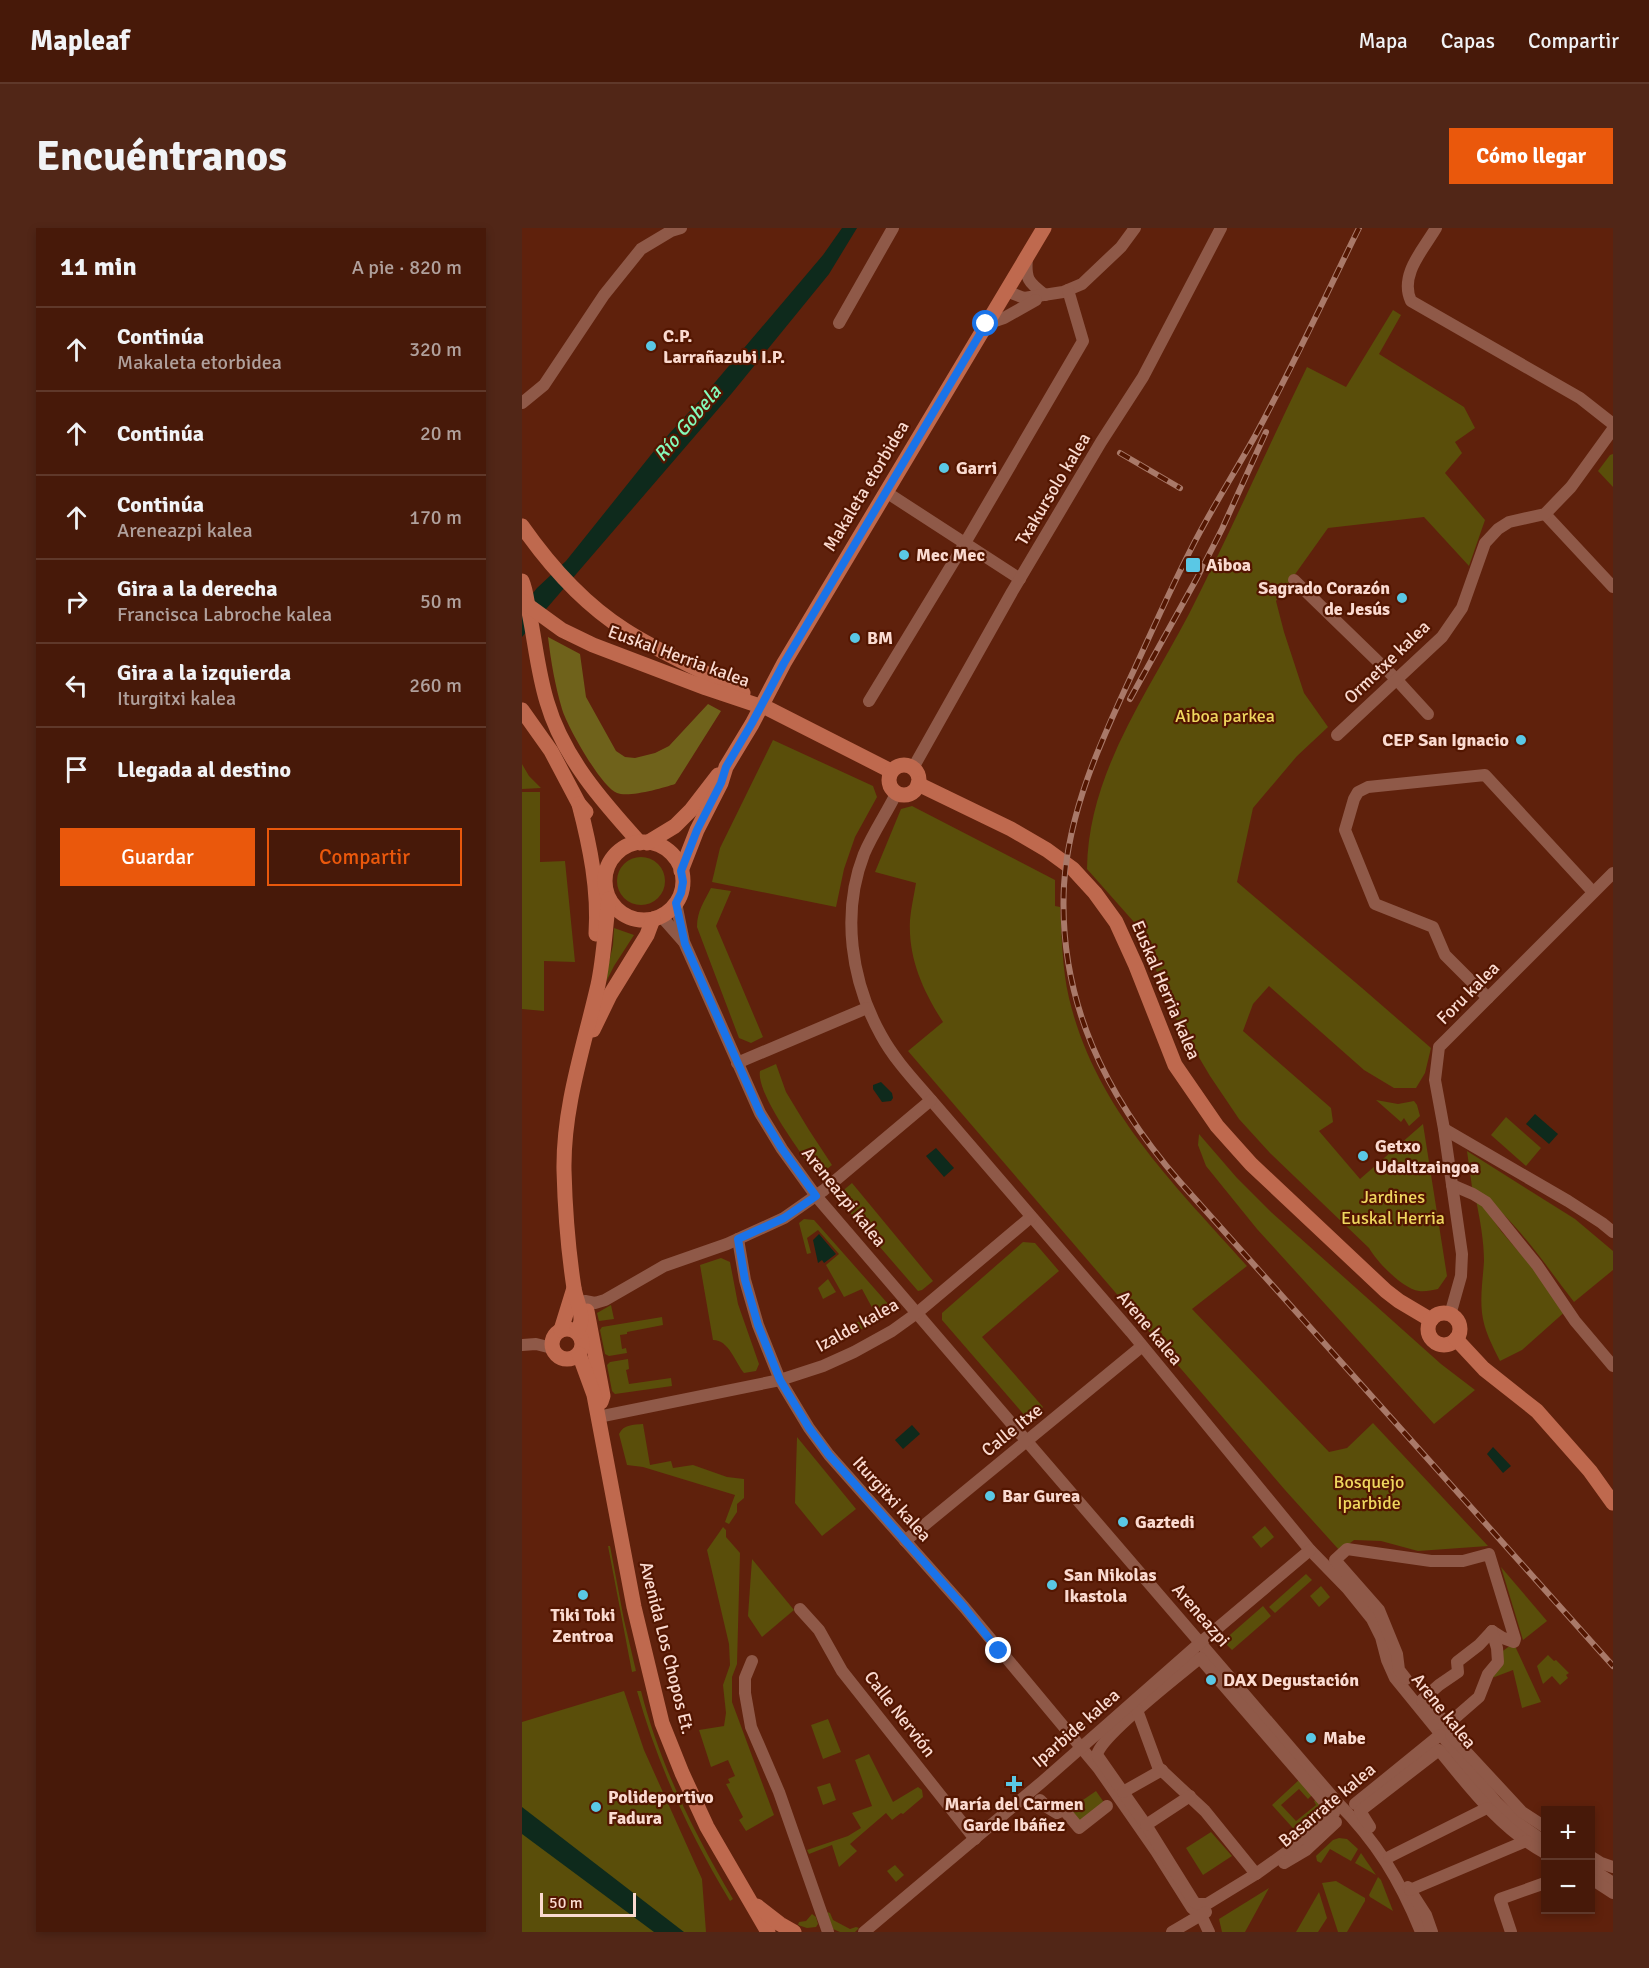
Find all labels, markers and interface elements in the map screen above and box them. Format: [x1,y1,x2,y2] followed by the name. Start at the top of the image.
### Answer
[30,24,130,58] text: Mapleaf
[1358,28,1408,54] text: Mapa
[1441,28,1495,54] text: Capas
[1528,28,1619,54] text: Compartir
[1449,128,1613,184] button: Cómo llegar
[36,131,287,182] text: Encuéntranos
[60,251,137,283] text: 11 min
[352,255,462,280] text: A pie · 820 m
[972,310,998,336] route start
[117,323,204,350] text: Continúa
[663,325,785,368] place label: C.P. Larrañazubi I.P.
[60,333,93,366] icon: ahead
[409,337,462,362] text: 320 m
[644,339,658,353] marker: C.P. Larrañazubi I.P.
[117,350,282,375] text: Makaleta etorbidea
[648,379,727,467] water label: Río Gobela
[60,417,93,450] icon: ahead
[818,417,914,555] street label: Makaleta etorbidea
[117,420,204,447] text: Continúa
[420,421,462,446] text: 20 m
[1011,429,1095,549] street label: Txakursolo kalea
[956,457,997,479] place label: Garri
[937,461,951,475] marker: Garri
[117,491,204,518] text: Continúa
[60,501,93,534] icon: ahead
[409,505,462,530] text: 170 m
[117,518,253,543] text: Areneazpi kalea
[916,544,985,566] place label: Mec Mec
[897,548,911,562] marker: Mec Mec
[1206,554,1251,576] place label: Aiboa
[1184,556,1202,574] marker: Aiboa
[117,575,278,602] text: Gira a la derecha
[1258,577,1390,620] place label: Sagrado Corazón de Jesús
[60,585,93,618] icon: right
[420,589,462,614] text: 50 m
[1395,591,1409,605] marker: Sagrado Corazón de Jesús
[117,602,332,627] text: Francisca Labroche kalea
[1340,616,1434,708] street label: Ormetxe kalea
[605,620,753,692] street label: Euskal Herria kalea
[867,627,893,649] place label: BM
[848,631,862,645] marker: BM
[117,659,291,686] text: Gira a la izquierda
[60,669,93,702] icon: left
[409,673,462,698] text: 260 m
[117,686,236,711] text: Iturgitxi kalea
[1175,705,1275,727] park label: Aiboa parkea
[1382,729,1509,751] place label: CEP San Ignacio
[1514,733,1528,747] marker: CEP San Ignacio
[60,753,93,786] icon: arrive
[117,756,291,783] text: Llegada al destino
[60,828,255,886] button: Guardar
[267,828,462,886] button: Compartir
[1127,917,1205,1063] street label: Euskal Herria kalea
[1432,957,1504,1029] street label: Foru kalea
[1375,1135,1479,1178] place label: Getxo Udaltzaingoa
[797,1143,891,1251] street label: Areneazpi kalea
[1356,1149,1370,1163] marker: Getxo Udaltzaingoa
[1341,1186,1445,1229] park label: Jardines Euskal Herria
[1112,1286,1188,1370] street label: Arene kalea
[812,1293,902,1357] street label: Izalde kalea
[977,1399,1047,1461] street label: Calle Itxe
[848,1452,936,1546] street label: Iturgitxi kalea
[1334,1471,1404,1514] park label: Bosquejo Iparbide
[1002,1485,1080,1507] place label: Bar Gurea
[983,1489,997,1503] marker: Bar Gurea
[1135,1511,1195,1533] place label: Gaztedi
[1116,1515,1130,1529] marker: Gaztedi
[635,1559,699,1737] street label: Avenida Los Chopos Et.
[1064,1564,1156,1607] place label: San Nikolas Ikastola
[1045,1578,1059,1592] marker: San Nikolas Ikastola
[1168,1579,1234,1651] street label: Areneazpi
[576,1588,590,1602] marker: Tiki Toki Zentroa
[551,1604,615,1647] place label: Tiki Toki Zentroa
[985,1637,1011,1663] route end
[859,1666,941,1762] street label: Calle Nervión
[1223,1669,1359,1691] place label: DAX Degustación
[1407,1669,1481,1753] street label: Arene kalea
[1204,1673,1218,1687] marker: DAX Degustación
[1028,1684,1124,1772] street label: Iparbide kalea
[1323,1727,1366,1749] place label: Mabe
[1304,1731,1318,1745] marker: Mabe
[1274,1758,1380,1852] street label: Basarrate kalea
[1007,1777,1021,1791] marker: María del Carmen Garde Ibáñez
[608,1786,714,1829] place label: Polideportivo Fadura
[944,1793,1084,1836] place label: María del Carmen Garde Ibáñez
[589,1800,603,1814] marker: Polideportivo Fadura
[1541,1806,1595,1914] map controls
[1541,1806,1595,1860] button: +
[1541,1860,1595,1914] button: −
[540,1890,636,1918] scale bar
[549,1893,583,1913] text: 50 m

